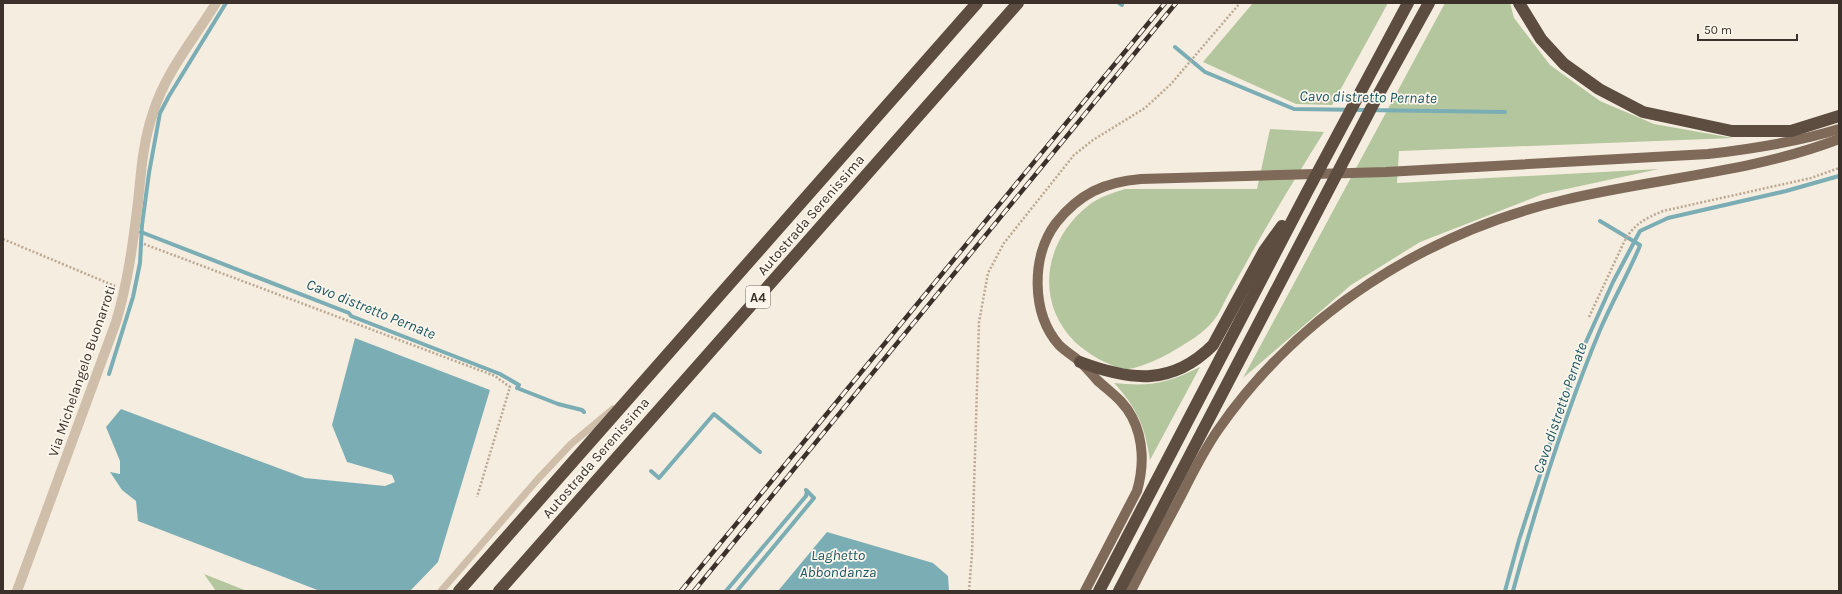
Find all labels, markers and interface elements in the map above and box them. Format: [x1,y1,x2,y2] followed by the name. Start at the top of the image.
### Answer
[1698,16,1797,42] scale bar
[1704,23,1732,37] text: 50 m
[1299,87,1437,107] water label: Cavo distretto Pernate
[754,151,868,279] street label: Autostrada Serenissima
[304,275,438,343] water label: Cavo distretto Pernate
[45,283,119,459] street label: Via Michelangelo Buonarroti
[746,286,770,308] road number: A4
[1529,340,1591,476] water label: Cavo distretto Pernate
[539,394,653,522] street label: Autostrada Serenissima
[800,546,876,581] water label: Laghetto Abbondanza

